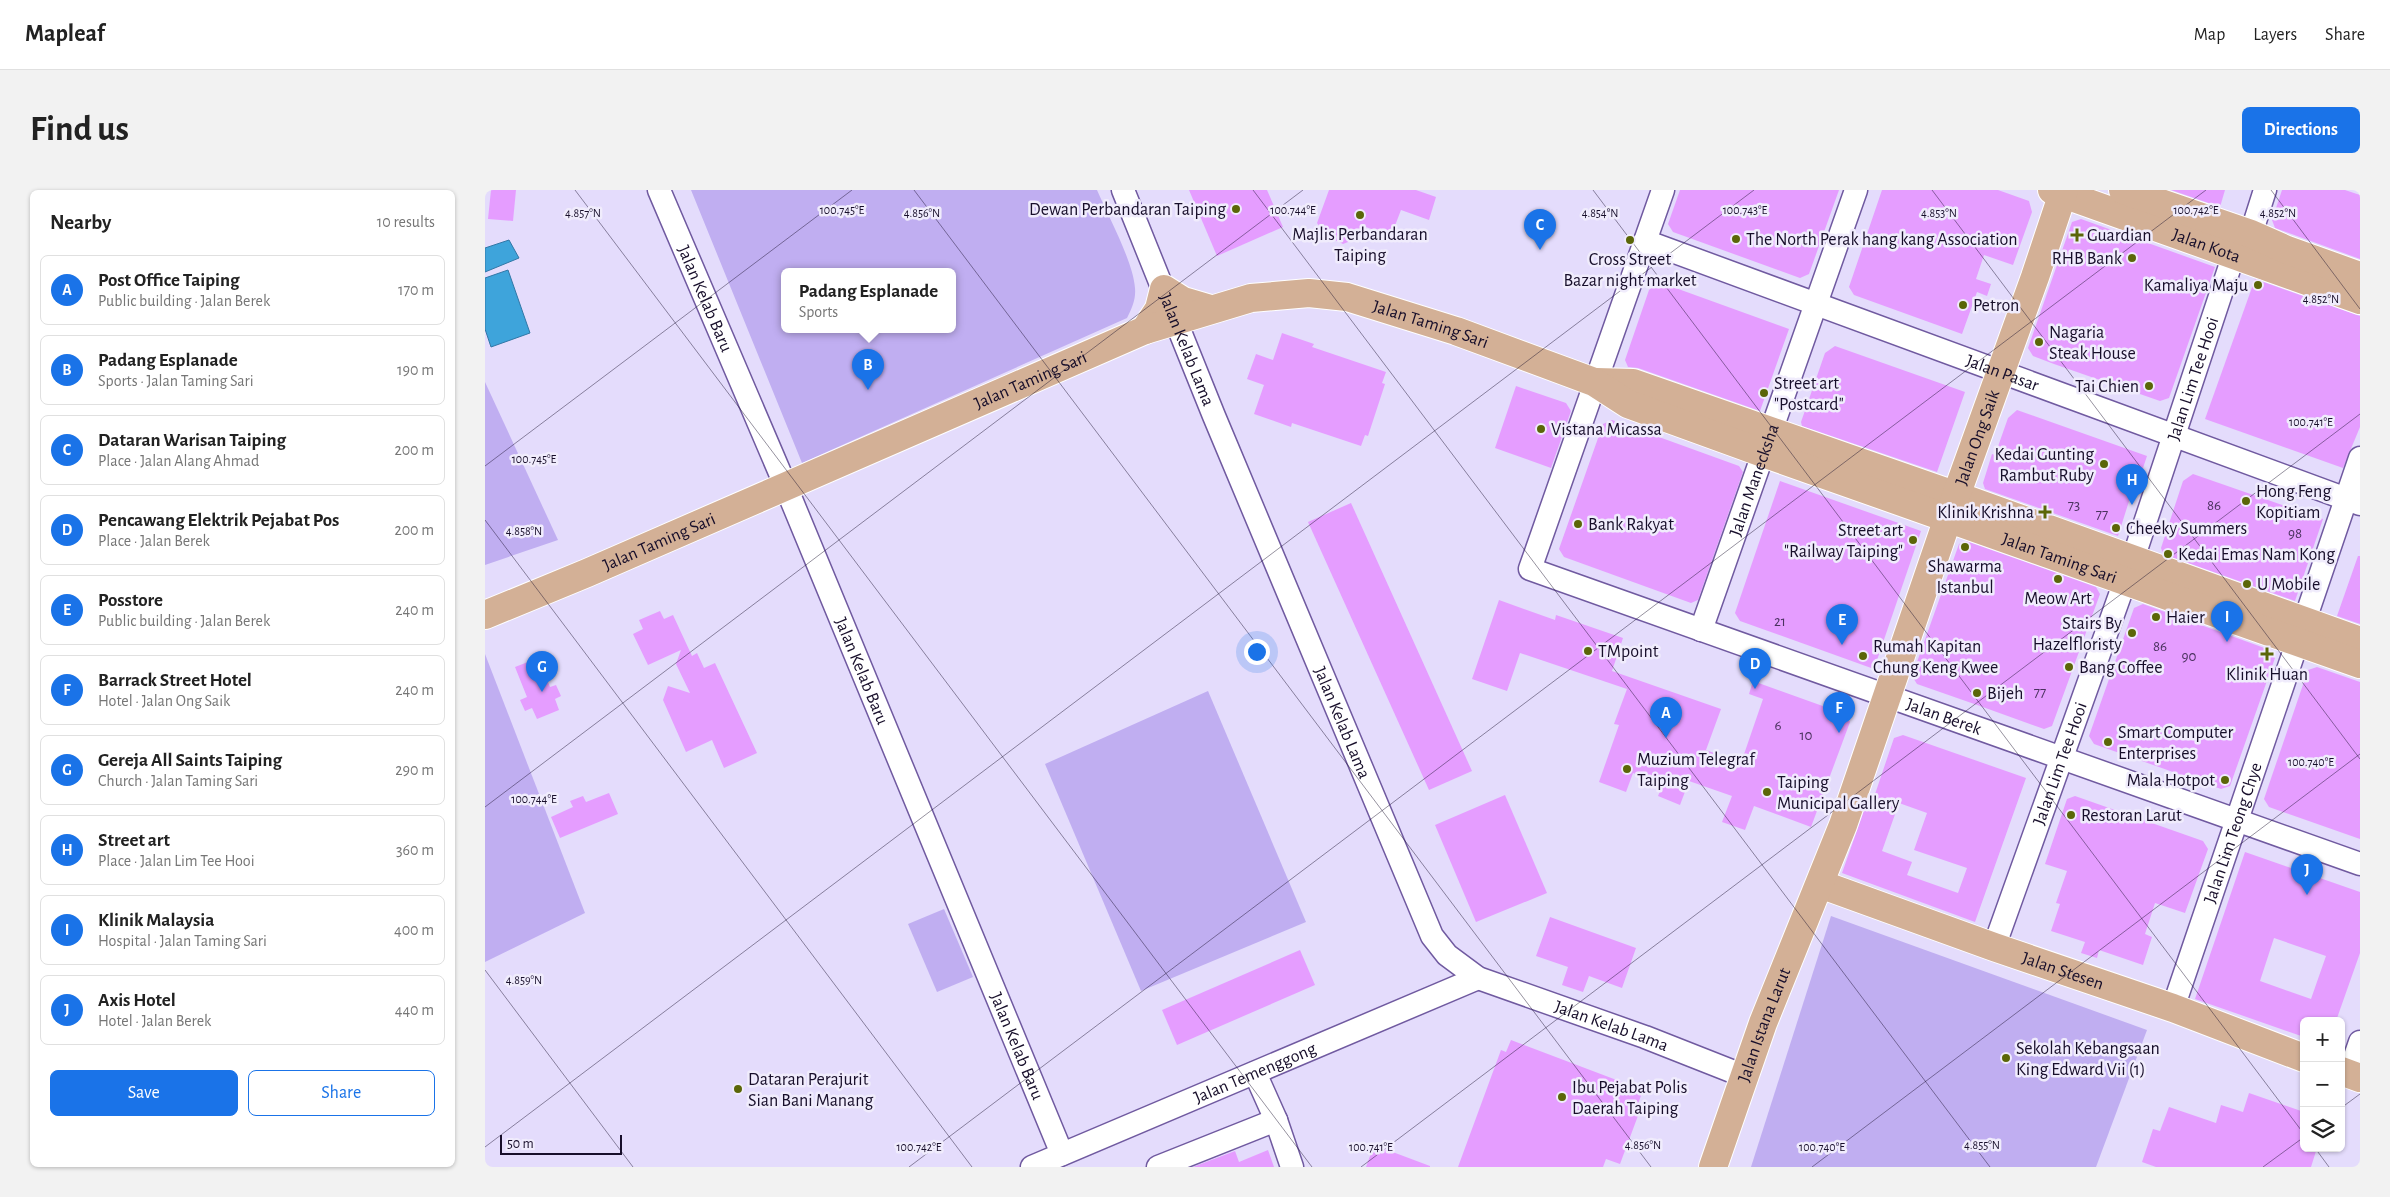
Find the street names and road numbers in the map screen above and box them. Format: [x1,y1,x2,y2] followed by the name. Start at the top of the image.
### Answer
[2170,226,2242,266] street label: Jalan Kota
[674,243,735,355] street label: Jalan Kelab Baru
[1156,291,1217,409] street label: Jalan Kelab Lama
[1370,298,1491,352] street label: Jalan Taming Sari
[2165,315,2222,443] street label: Jalan Lim Tee Hooi
[972,348,1090,413] street label: Jalan Taming Sari
[1963,352,2041,395] street label: Jalan Pasar
[1953,387,2004,488] street label: Jalan Ong Saik
[1727,422,1783,539] street label: Jalan Manecksha
[601,510,718,575] street label: Jalan Taming Sari
[1999,530,2119,587] street label: Jalan Taming Sari
[831,615,891,727] street label: Jalan Kelab Baru
[1310,664,1373,782] street label: Jalan Kelab Lama
[1904,695,1984,739] street label: Jalan Berek
[2030,700,2091,827] street label: Jalan Lim Tee Hooi
[2201,760,2266,906] street label: Jalan Lim Teong Chye
[2020,949,2106,994] street label: Jalan Stesen
[1735,965,1794,1085] street label: Jalan Istana Larut
[986,990,1047,1103] street label: Jalan Kelab Baru
[1552,998,1671,1055] street label: Jalan Kelab Lama
[1192,1040,1319,1107] street label: Jalan Temenggong

